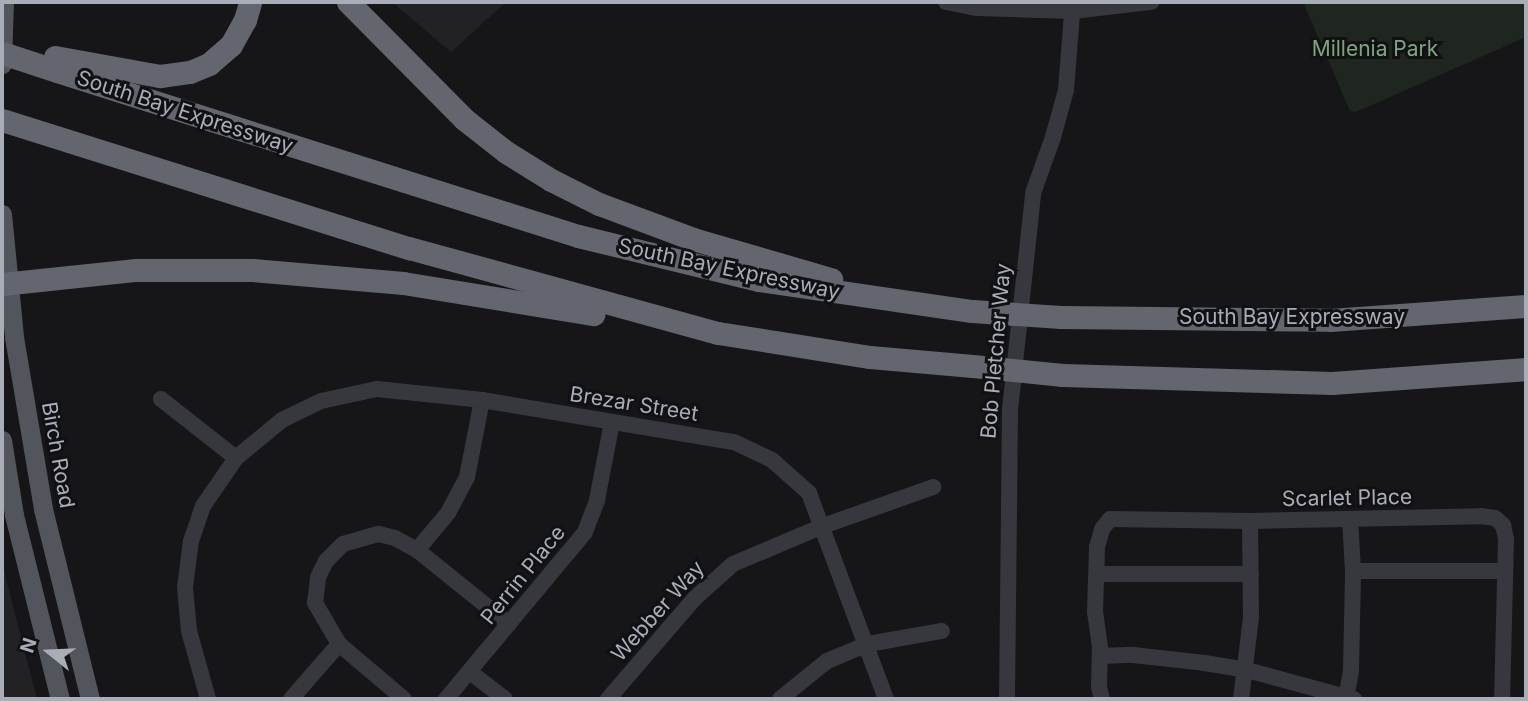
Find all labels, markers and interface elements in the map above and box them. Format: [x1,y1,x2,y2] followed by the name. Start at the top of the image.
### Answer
[1312,36,1438,62] park label: Millenia Park
[74,65,296,159] street label: South Bay Expressway
[616,233,842,305] street label: South Bay Expressway
[976,262,1016,440] street label: Bob Pletcher Way
[1179,304,1405,330] street label: South Bay Expressway
[568,381,700,427] street label: Brezar Street
[36,400,80,510] street label: Birch Road
[1282,484,1412,512] street label: Scarlet Place
[475,520,571,630] street label: Perrin Place
[606,556,710,666] street label: Webber Way
[14,617,84,687] north arrow
[15,635,42,656] text: N

